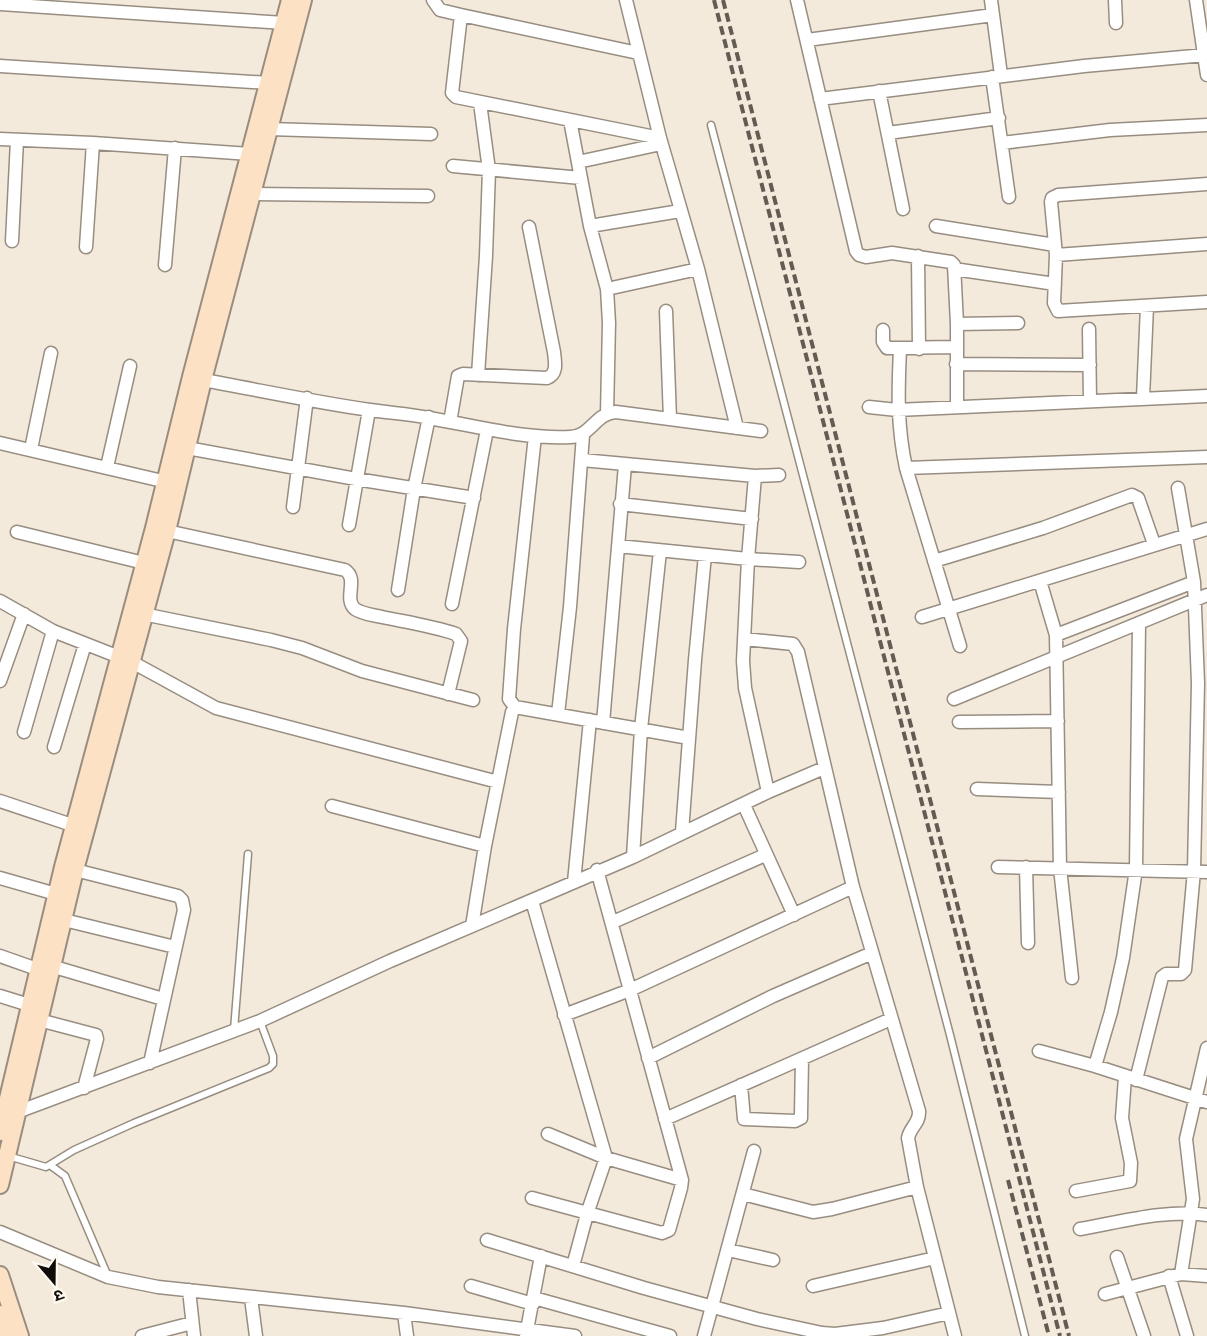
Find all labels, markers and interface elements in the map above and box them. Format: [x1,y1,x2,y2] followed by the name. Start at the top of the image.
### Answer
[24,1252,84,1312] north arrow
[51,1285,67,1306] text: उ

